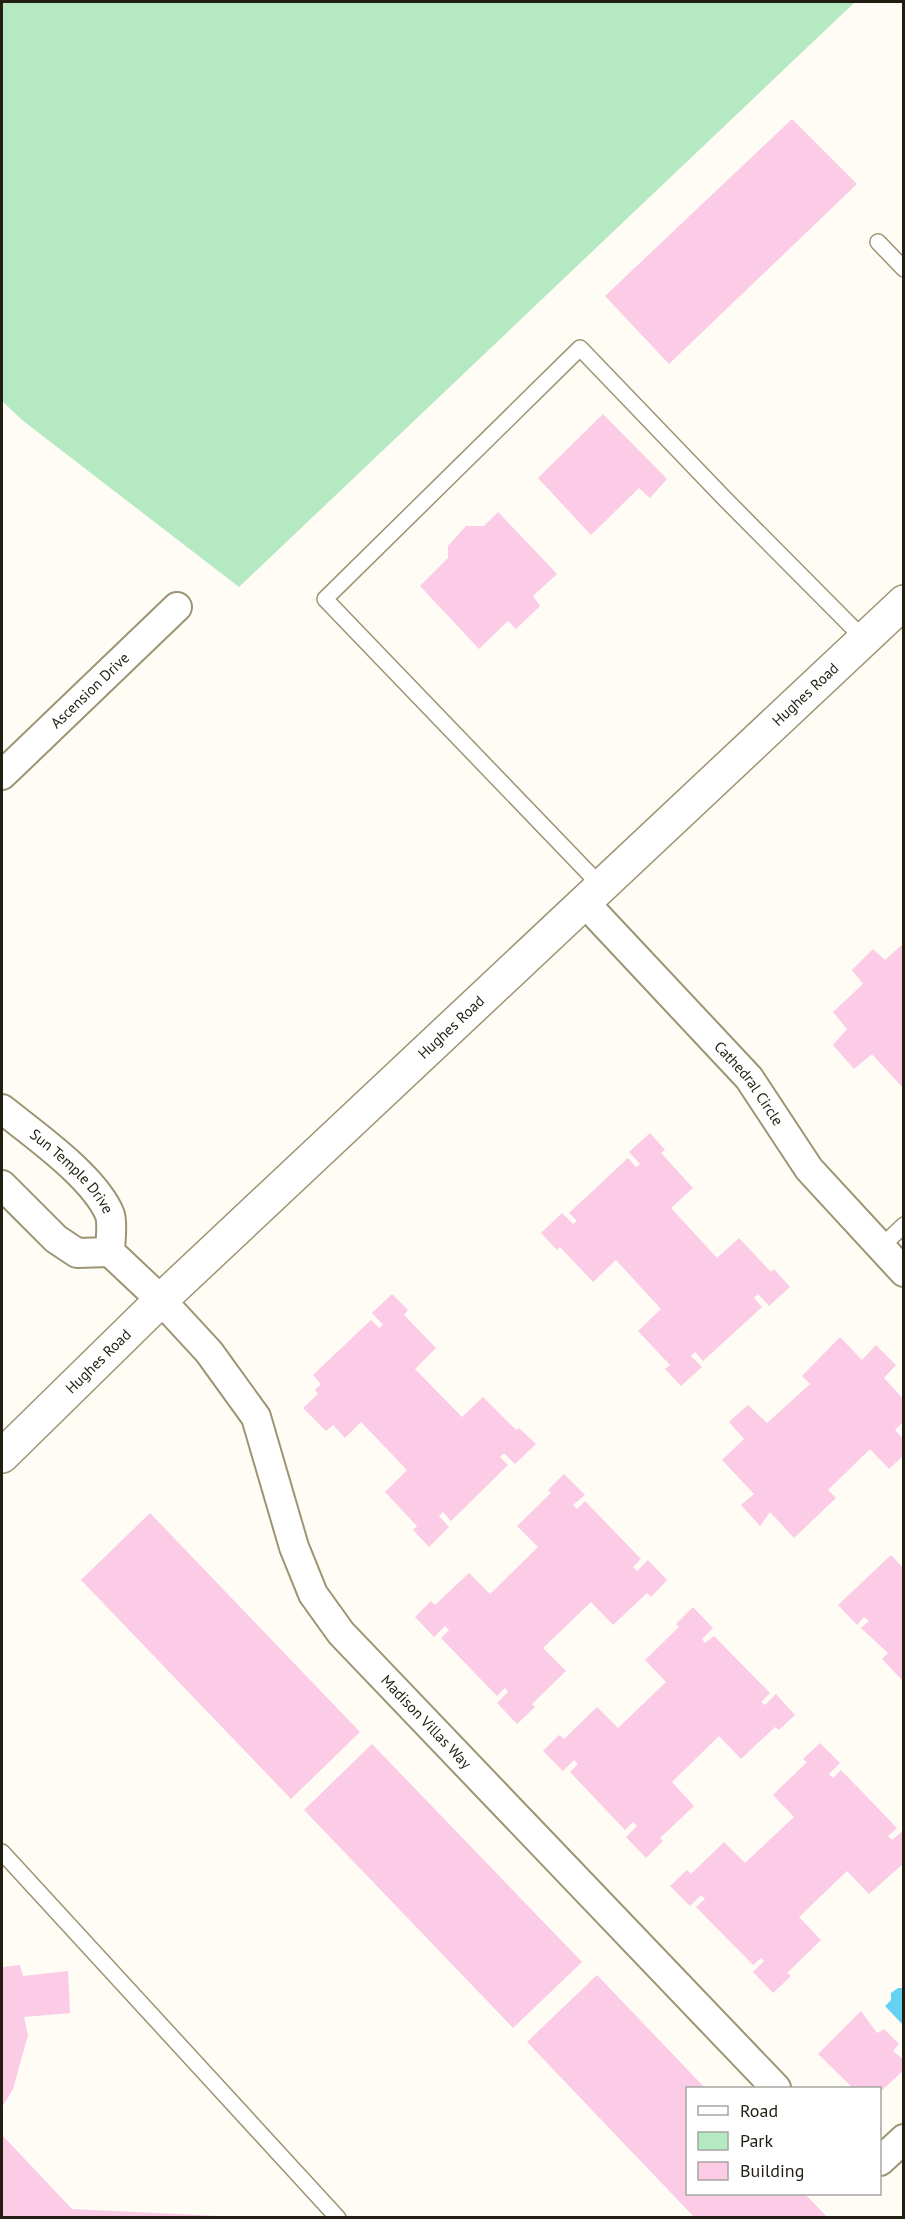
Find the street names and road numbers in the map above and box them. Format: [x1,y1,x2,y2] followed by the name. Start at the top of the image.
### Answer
[46,648,133,732] street label: Ascension Drive
[768,658,842,730] street label: Hughes Road
[414,991,488,1063] street label: Hughes Road
[710,1037,788,1129] street label: Cathedral Circle
[26,1125,118,1217] street label: Sun Temple Drive
[61,1325,135,1397] street label: Hughes Road
[377,1671,476,1772] street label: Madison Villas Way

